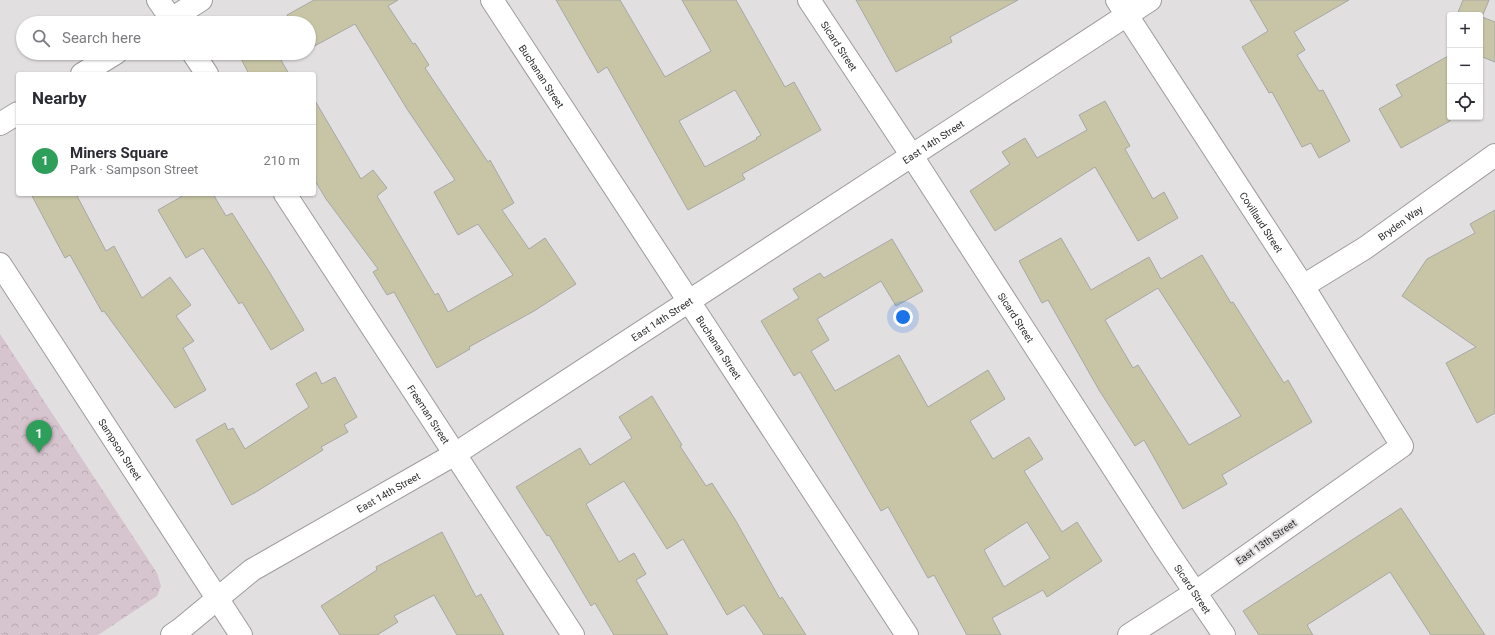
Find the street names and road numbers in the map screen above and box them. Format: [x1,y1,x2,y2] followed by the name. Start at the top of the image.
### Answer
[819,19,860,73] street label: Sicard Street
[517,42,566,110] street label: Buchanan Street
[900,118,966,166] street label: East 14th Street
[1238,190,1285,254] street label: Covillaud Street
[1376,203,1425,242] street label: Bryden Way
[996,290,1036,344] street label: Sicard Street
[629,295,695,343] street label: East 14th Street
[694,314,744,381] street label: Buchanan Street
[406,383,452,446] street label: Freeman Street
[96,417,144,482] street label: Sampson Street
[355,470,422,515] street label: East 14th Street
[1234,517,1298,567] street label: East 13th Street
[1172,562,1213,616] street label: Sicard Street

